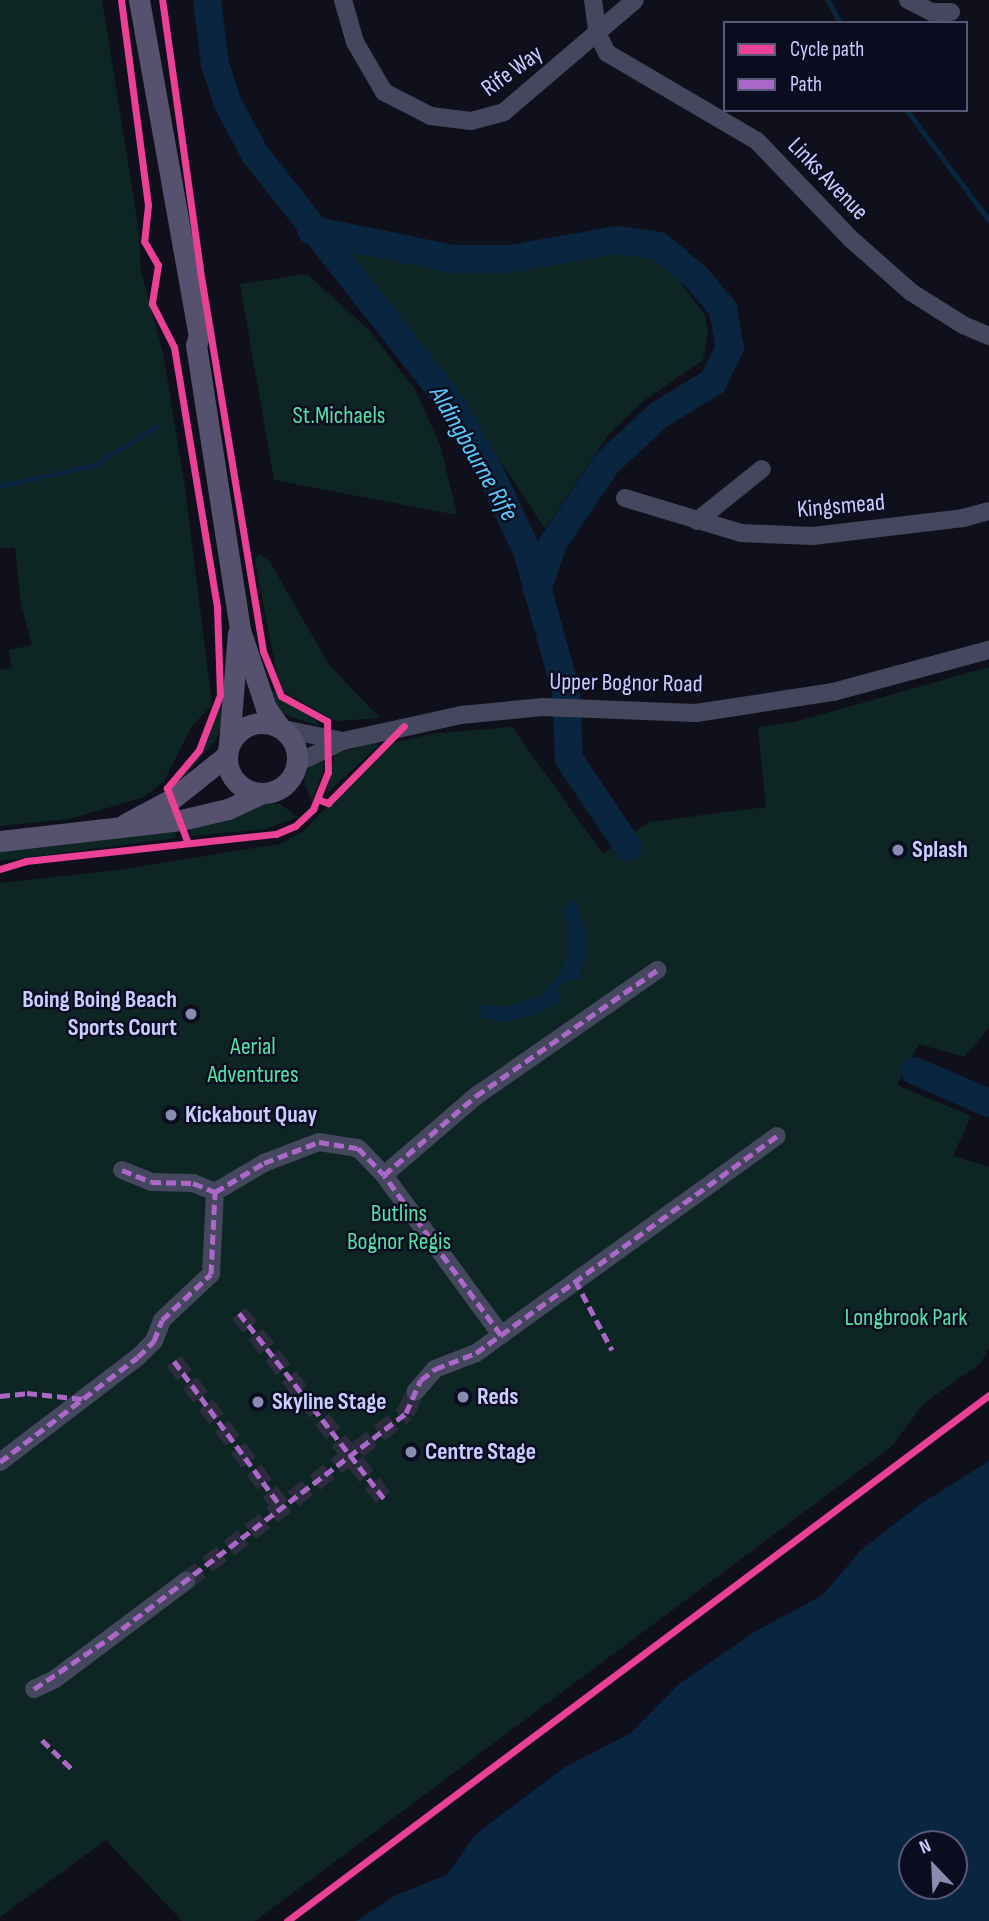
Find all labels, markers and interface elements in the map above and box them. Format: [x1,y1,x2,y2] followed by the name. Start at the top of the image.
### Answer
[723,21,968,112] legend
[790,37,864,62] text: Cycle path
[476,39,548,103] street label: Rife Way
[790,72,822,97] text: Path
[782,132,874,226] street label: Links Avenue
[422,381,524,527] water label: Aldingbourne Rife
[293,402,385,430] park label: St.Michaels
[796,488,886,524] street label: Kingsmead
[549,667,703,699] street label: Upper Bognor Road
[912,836,968,864] place label: Splash
[890,842,906,858] marker: Splash
[22,986,177,1042] place label: Boing Boing Beach Sports Court
[183,1006,199,1022] marker: Boing Boing Beach Sports Court
[207,1033,299,1089] park label: Aerial Adventures
[185,1101,317,1129] place label: Kickabout Quay
[163,1107,179,1123] marker: Kickabout Quay
[347,1200,451,1256] park label: Butlins Bognor Regis
[845,1304,967,1332] park label: Longbrook Park
[477,1383,518,1411] place label: Reds
[272,1388,386,1416] place label: Skyline Stage
[455,1389,471,1405] marker: Reds
[250,1394,266,1410] marker: Skyline Stage
[425,1438,536,1466] place label: Centre Stage
[403,1444,419,1460] marker: Centre Stage
[898,1830,968,1900] north arrow
[916,1834,935,1860] text: N

